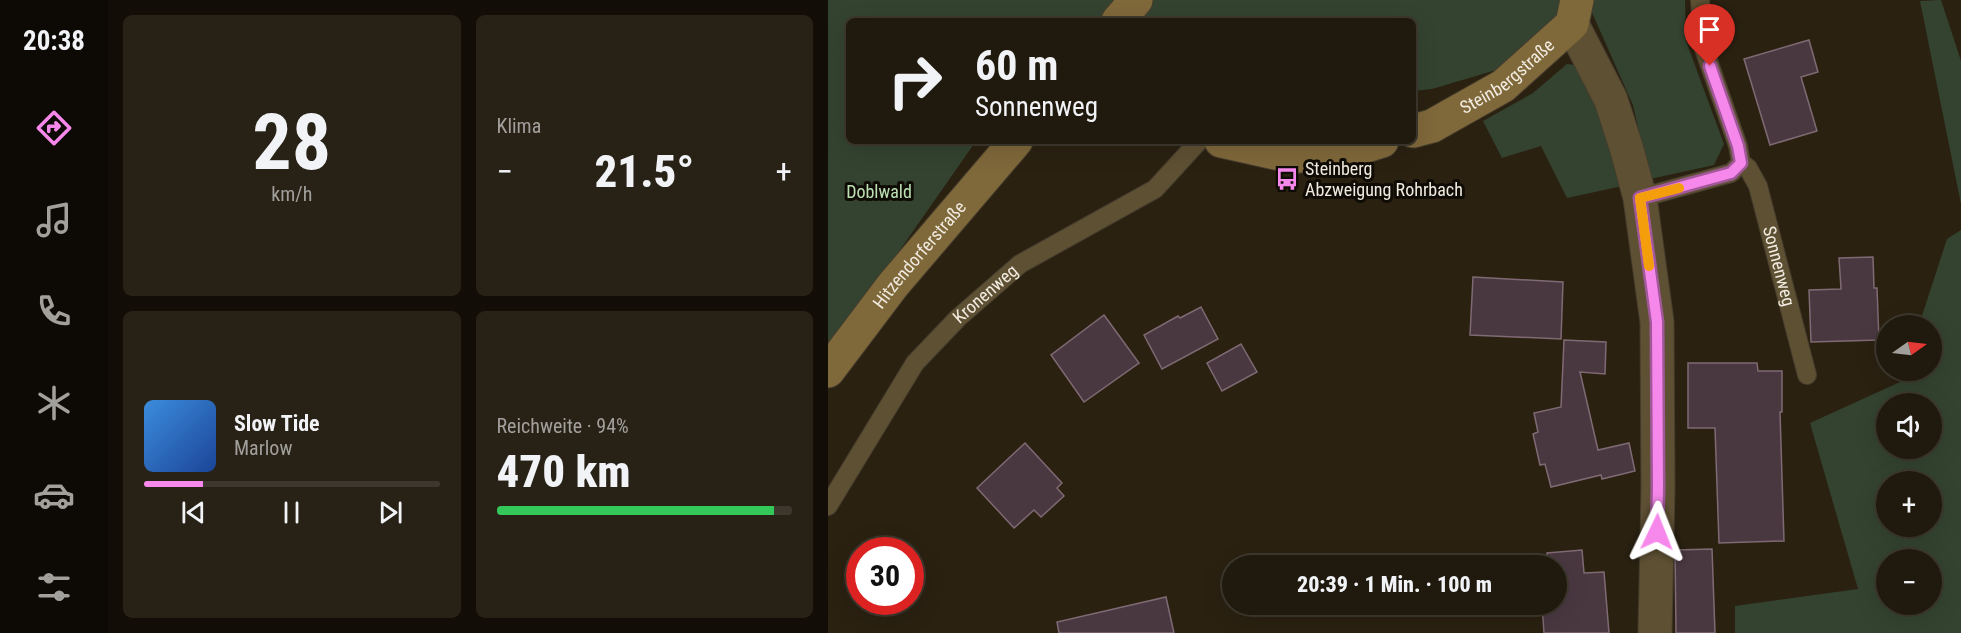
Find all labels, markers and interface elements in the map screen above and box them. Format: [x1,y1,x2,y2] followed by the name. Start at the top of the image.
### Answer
[1684,4,1735,66] pin
[1693,13,1726,46] icon: arrive
[23,25,85,57] text: 20:38
[1456,34,1558,118] street label: Steinbergstraße
[975,41,1058,90] text: 60 m
[876,42,954,120] icon: right
[975,91,1098,123] text: Sonnenweg
[252,97,331,188] text: 28
[33,107,75,149] icon: directions
[497,114,541,138] text: Klima
[594,145,694,198] text: 21.5°
[497,152,513,191] text: −
[776,152,792,191] text: +
[1305,158,1463,200] place label: Steinberg Abzweigung Rohrbach
[1274,166,1300,192] bus stop icon: Steinberg Abzweigung Rohrbach
[846,181,912,202] park label: Doblwald
[271,182,312,206] text: km/h
[868,196,970,312] street label: Hitzendorferstraße
[33,199,75,241] icon: music
[1759,224,1800,308] street label: Sonnenweg
[948,260,1022,328] street label: Kronenweg
[33,290,75,332] icon: phone
[1876,315,1942,381] north arrow
[1876,315,1942,615] map controls
[33,382,75,424] icon: climate
[1876,393,1942,459] button: sound
[234,411,320,436] text: Slow Tide
[497,414,629,438] text: Reichweite · 94%
[234,436,292,460] text: Marlow
[497,445,631,498] text: 470 km
[1876,471,1942,537] button: +
[33,474,75,516] icon: car
[177,496,210,529] icon: previous
[275,496,308,529] icon: pause
[374,496,407,529] icon: next
[1625,500,1689,564] position arrow
[846,537,924,615] speed limit sign: 30
[1876,549,1942,615] button: −
[33,566,75,608] icon: filters
[1297,572,1492,597] text: 20:39 · 1 Min. · 100 m

